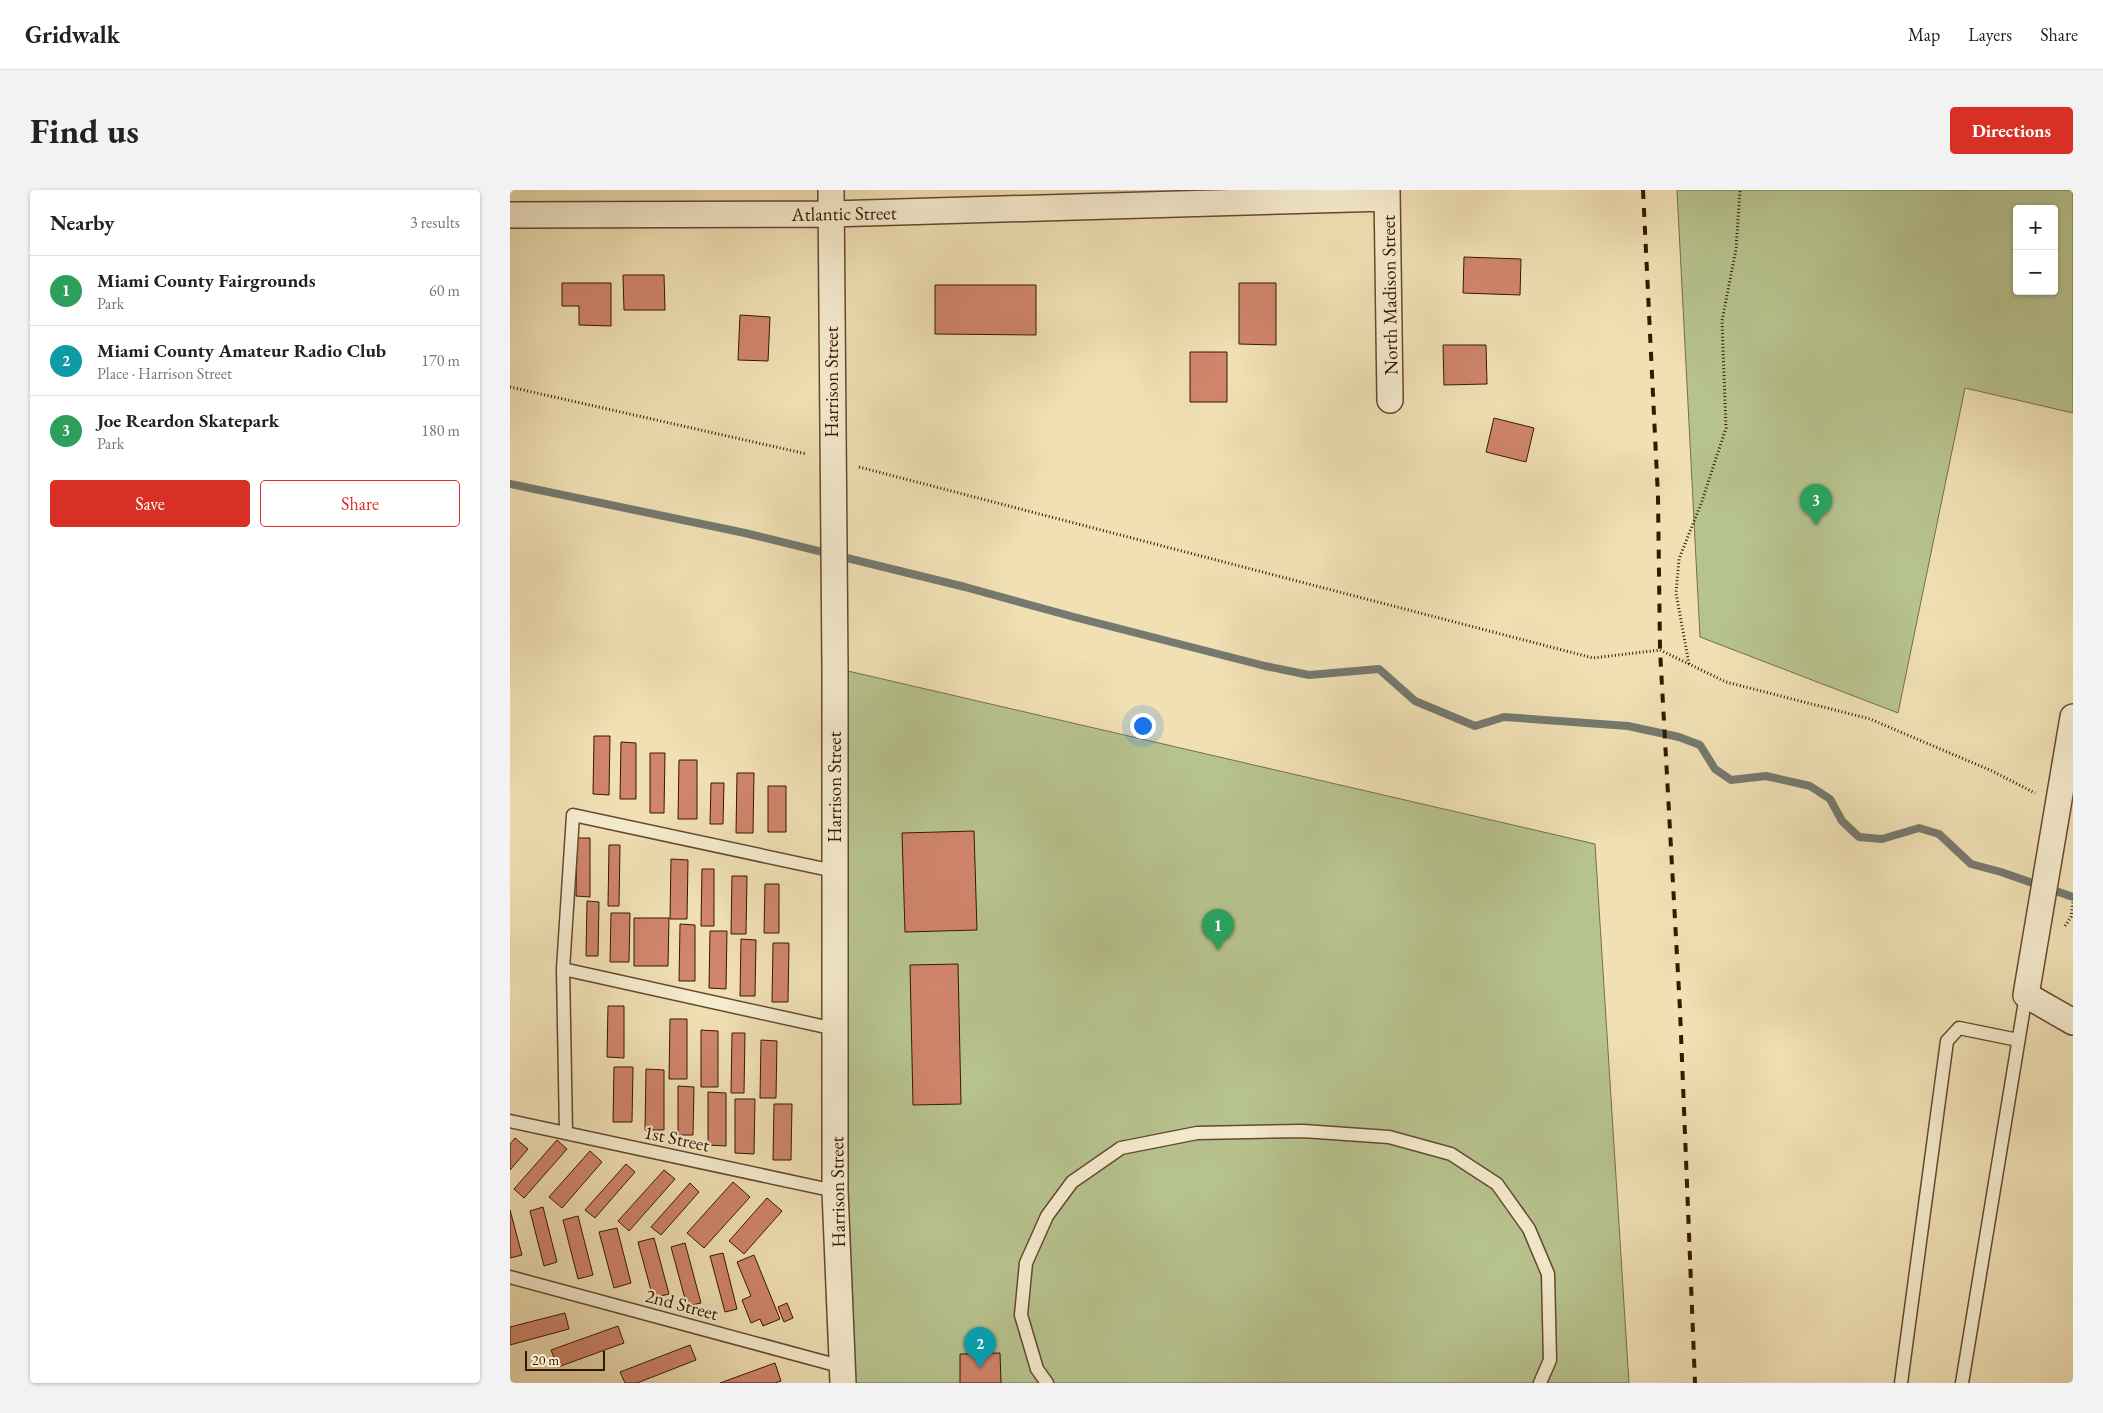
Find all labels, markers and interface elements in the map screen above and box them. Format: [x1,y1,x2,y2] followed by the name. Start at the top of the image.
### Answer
[25,19,120,50] text: Gridwalk
[1908,23,1940,46] text: Map
[1968,23,2012,46] text: Layers
[2040,23,2078,46] text: Share
[1950,107,2073,154] button: Directions
[30,108,139,153] text: Find us
[790,200,897,227] street label: Atlantic Street
[2013,205,2058,295] map controls
[2013,205,2058,250] button: +
[50,209,114,236] text: Nearby
[410,212,460,233] text: 3 results
[1376,215,1403,375] street label: North Madison Street
[2013,250,2058,295] button: −
[97,268,316,293] text: Miami County Fairgrounds
[62,280,70,301] text: 1
[429,280,460,301] text: 60 m
[97,293,124,314] text: Park
[819,326,844,438] street label: Harrison Street
[97,338,386,363] text: Miami County Amateur Radio Club
[62,350,70,371] text: 2
[421,350,460,371] text: 170 m
[97,363,232,384] text: Place · Harrison Street
[97,408,279,433] text: Joe Reardon Skatepark
[62,420,70,441] text: 3
[421,420,460,441] text: 180 m
[97,433,124,454] text: Park
[50,480,250,527] button: Save
[260,480,460,527] button: Share
[1800,484,1832,525] pin: 3
[1130,713,1156,739] your location
[822,731,847,843] street label: Harrison Street
[1202,909,1234,950] pin: 1
[642,1119,712,1158] street label: 1st Street
[824,1136,851,1248] street label: Harrison Street
[643,1283,721,1326] street label: 2nd Street
[964,1327,996,1368] pin: 2
[525,1348,605,1371] scale bar
[532,1351,559,1369] text: 20 m

